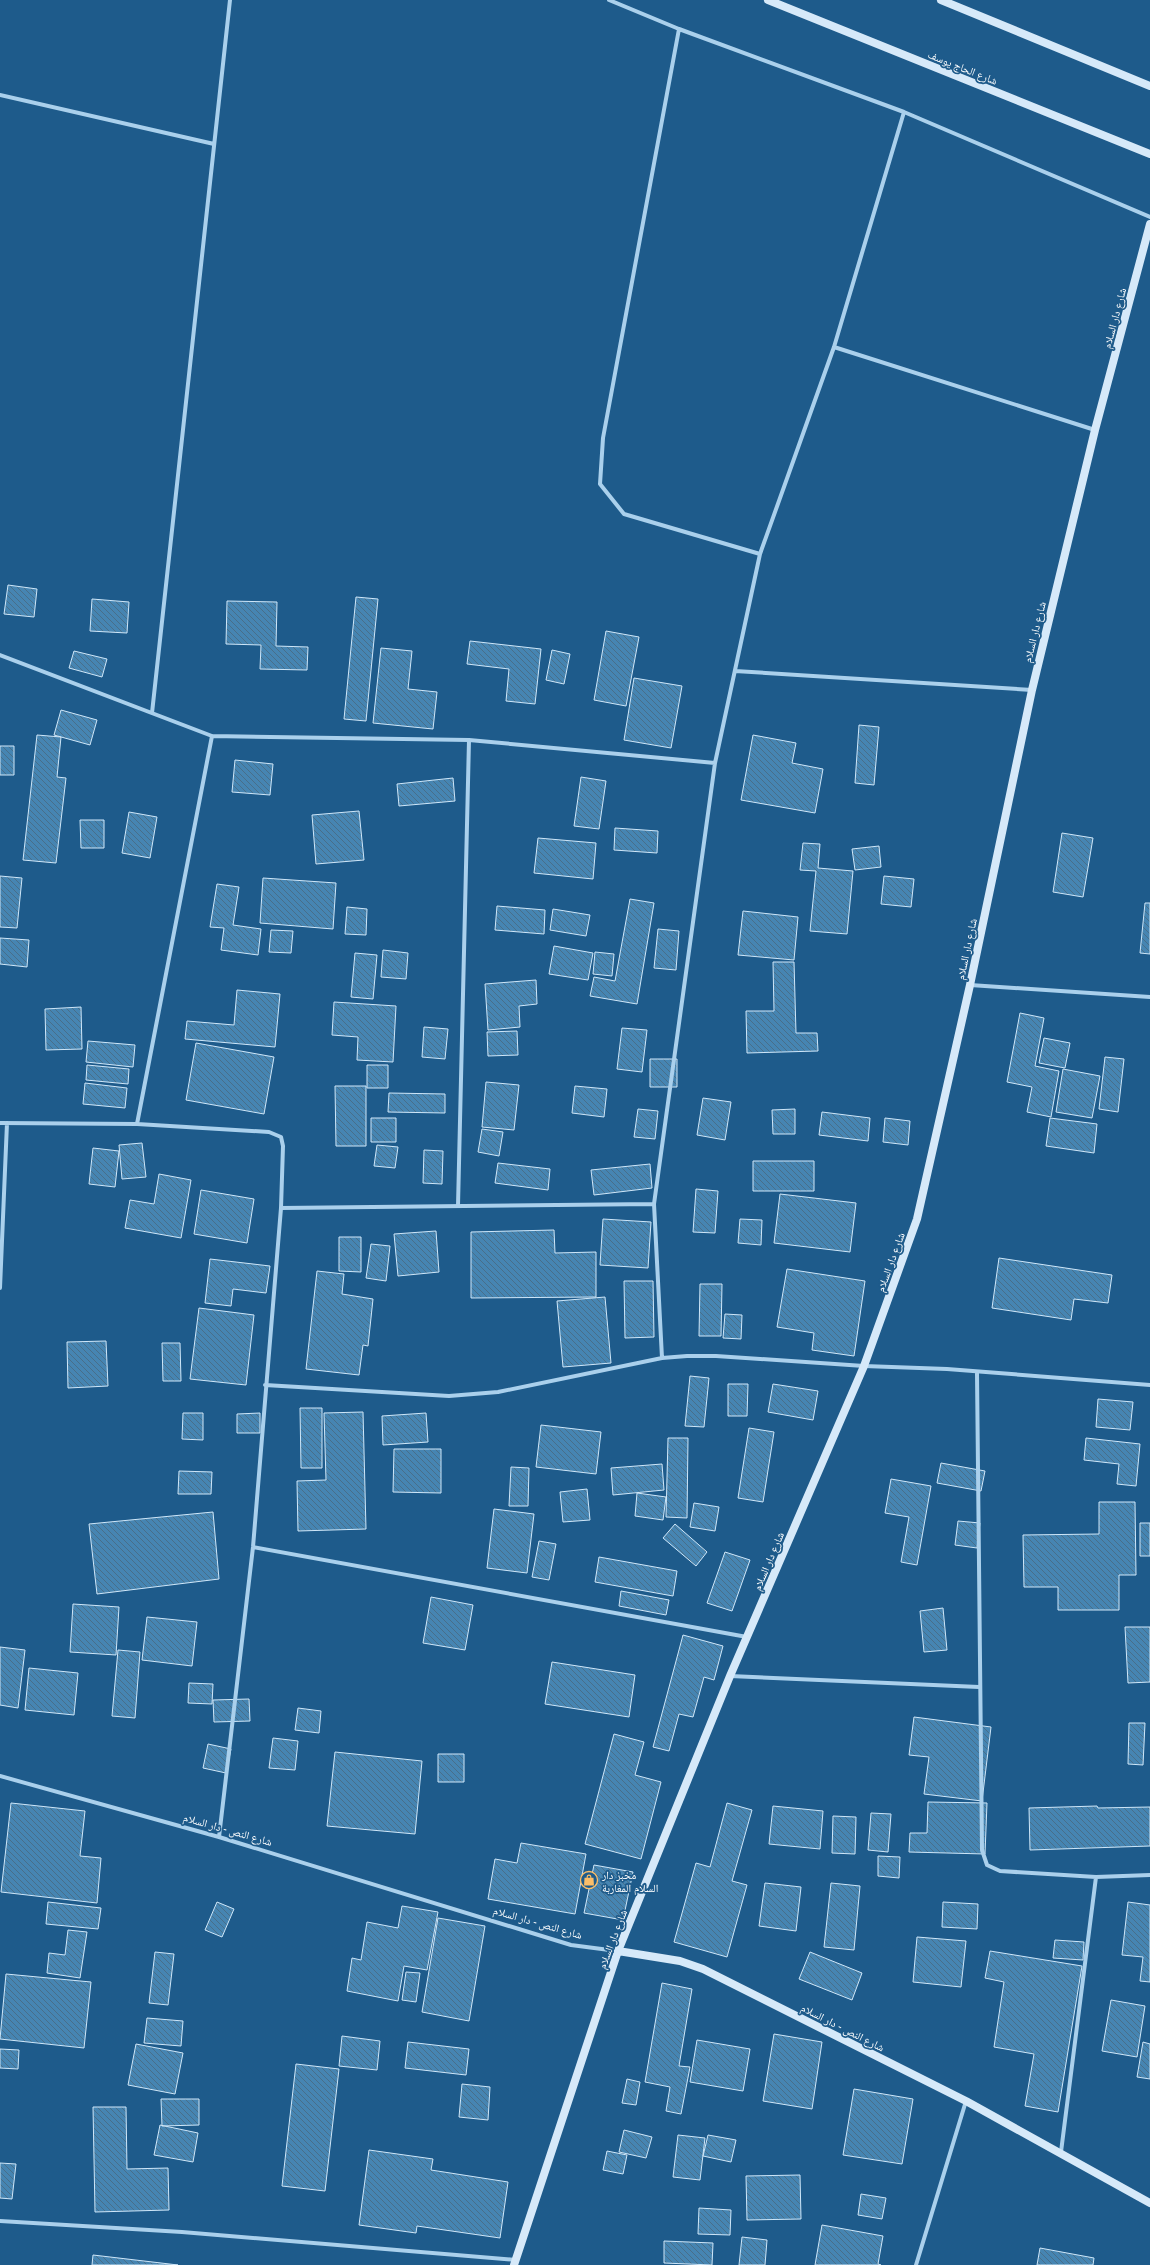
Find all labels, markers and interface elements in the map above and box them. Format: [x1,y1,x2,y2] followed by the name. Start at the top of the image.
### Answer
[926,46,1000,88] street label: شارع الحاج يوسف
[1099,286,1129,350] street label: شارع دار السلام
[1019,600,1049,664] street label: شارع دار السلام
[952,917,980,981] street label: شارع دار السلام
[872,1230,908,1294] street label: شارع دار السلام
[749,1529,787,1593] street label: شارع دار السلام
[182,1809,274,1849] street label: شارع النص - دار السلام
[601,1867,658,1895] place label: مخبز دار السلام المغاربة
[579,1870,599,1890] shop icon: مخبز دار السلام المغاربة
[492,1902,584,1942] street label: شارع النص - دار السلام
[594,1907,630,1971] street label: شارع دار السلام
[799,1999,887,2055] street label: شارع النص - دار السلام

